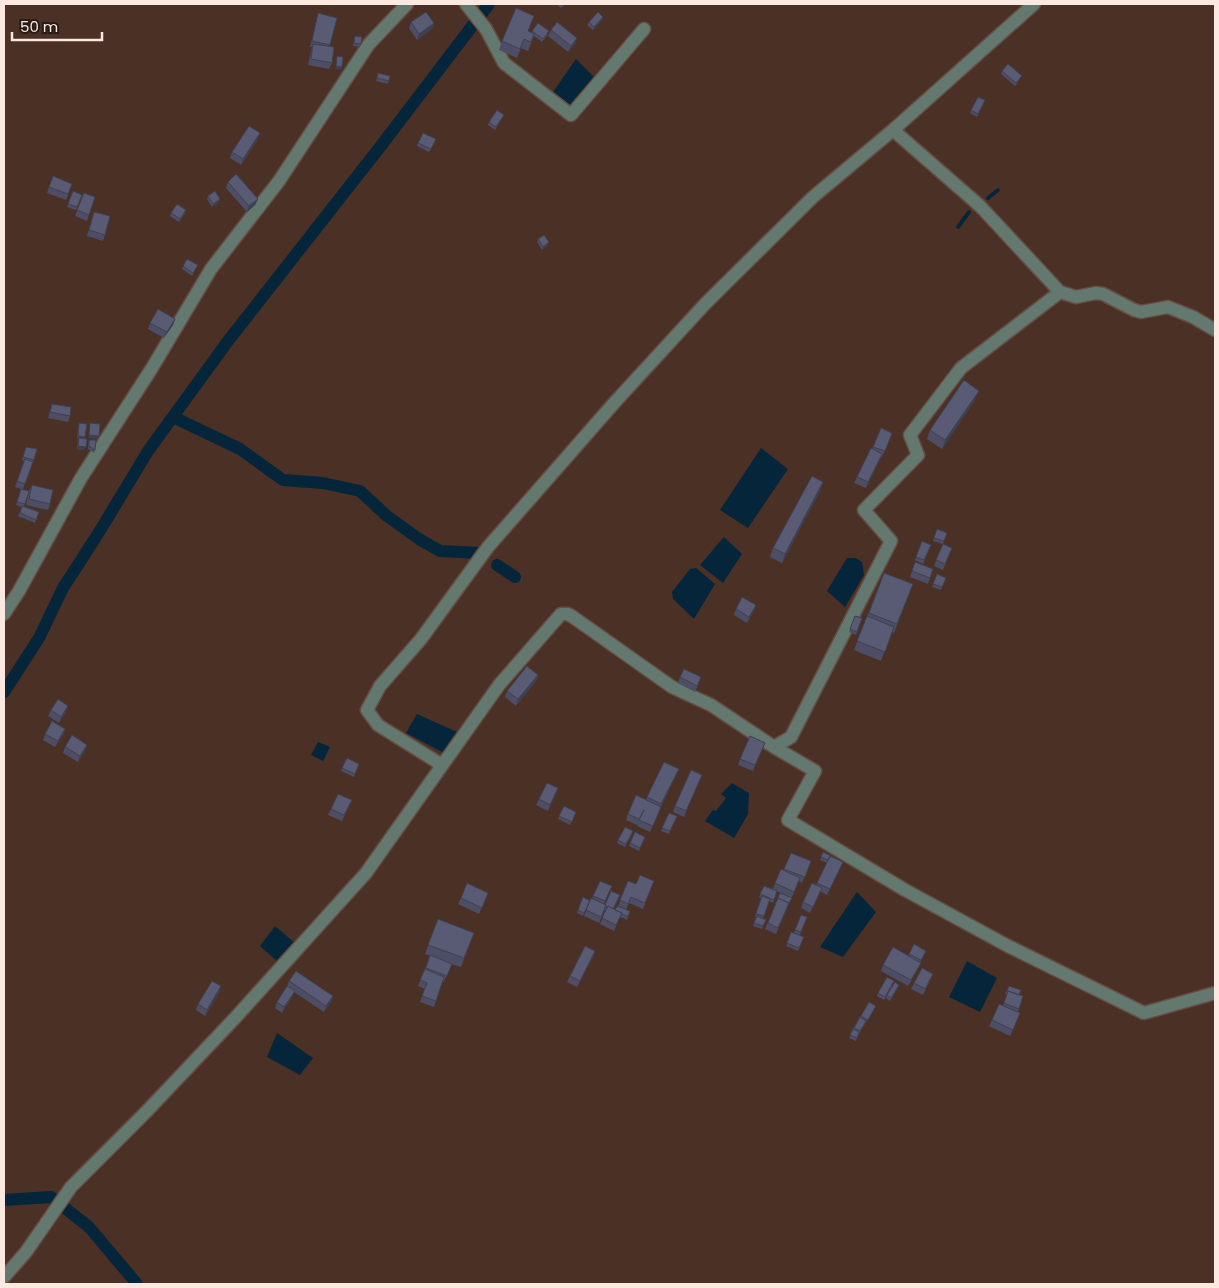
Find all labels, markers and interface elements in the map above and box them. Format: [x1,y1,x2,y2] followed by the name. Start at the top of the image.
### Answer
[12,10,102,42] scale bar
[20,16,58,37] text: 50 m

